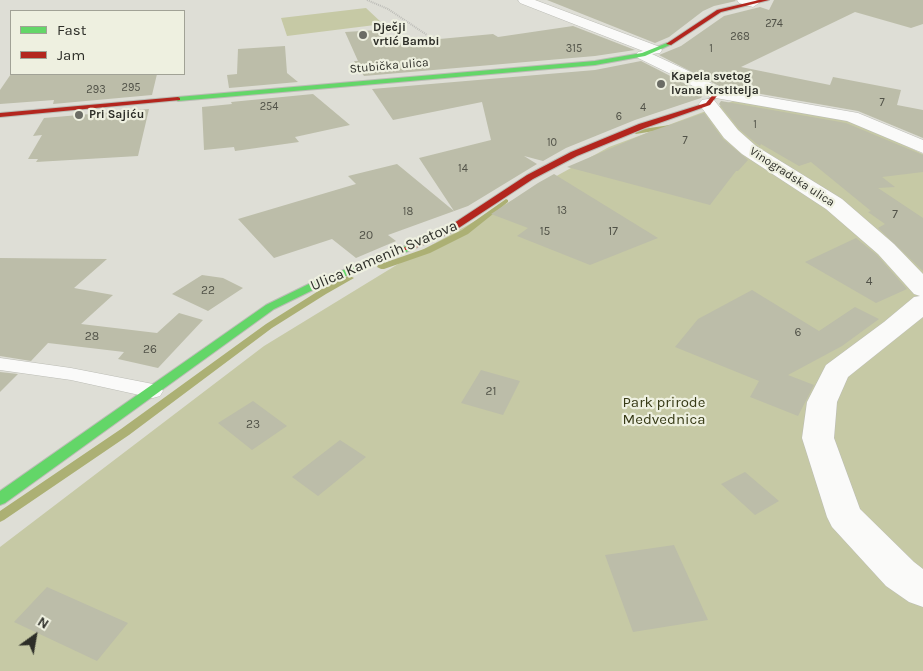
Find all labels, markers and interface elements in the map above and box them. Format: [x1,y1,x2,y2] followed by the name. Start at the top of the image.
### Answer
[10,10,185,75] legend
[765,17,783,31] house number: 274
[57,21,86,39] text: Fast
[373,21,439,49] place label: Dječji vrtić Bambi
[357,29,369,41] marker: Dječji vrtić Bambi
[730,30,750,44] house number: 268
[566,42,582,56] house number: 315
[709,42,713,56] house number: 1
[57,46,85,64] text: Jam
[349,55,429,77] street label: Stubička ulica
[671,70,759,98] place label: Kapela svetog Ivana Krstitelja
[655,78,667,90] marker: Kapela svetog Ivana Krstitelja
[122,81,140,95] house number: 295
[86,83,106,97] house number: 293
[879,96,885,110] house number: 7
[260,100,278,114] house number: 254
[640,101,646,115] house number: 4
[89,108,144,122] place label: Pri Sajiću
[73,109,85,121] marker: Pri Sajiću
[616,110,622,124] house number: 6
[753,118,757,132] house number: 1
[682,134,688,148] house number: 7
[547,136,557,150] house number: 10
[747,144,837,210] street label: Vinogradska ulica
[458,162,468,176] house number: 14
[557,204,567,218] house number: 13
[403,205,413,219] house number: 18
[892,208,898,222] house number: 7
[308,217,460,295] street label: Ulica Kamenih Svatova
[540,225,550,239] house number: 15
[608,225,618,239] house number: 17
[359,229,373,243] house number: 20
[866,275,872,289] house number: 4
[201,284,215,298] house number: 22
[795,326,801,340] house number: 6
[85,330,99,344] house number: 28
[143,343,157,357] house number: 26
[486,385,496,399] house number: 21
[623,394,705,429] park label: Park prirode Medvednica
[246,418,260,432] house number: 23
[10,611,60,661] north arrow
[34,613,52,633] text: N

